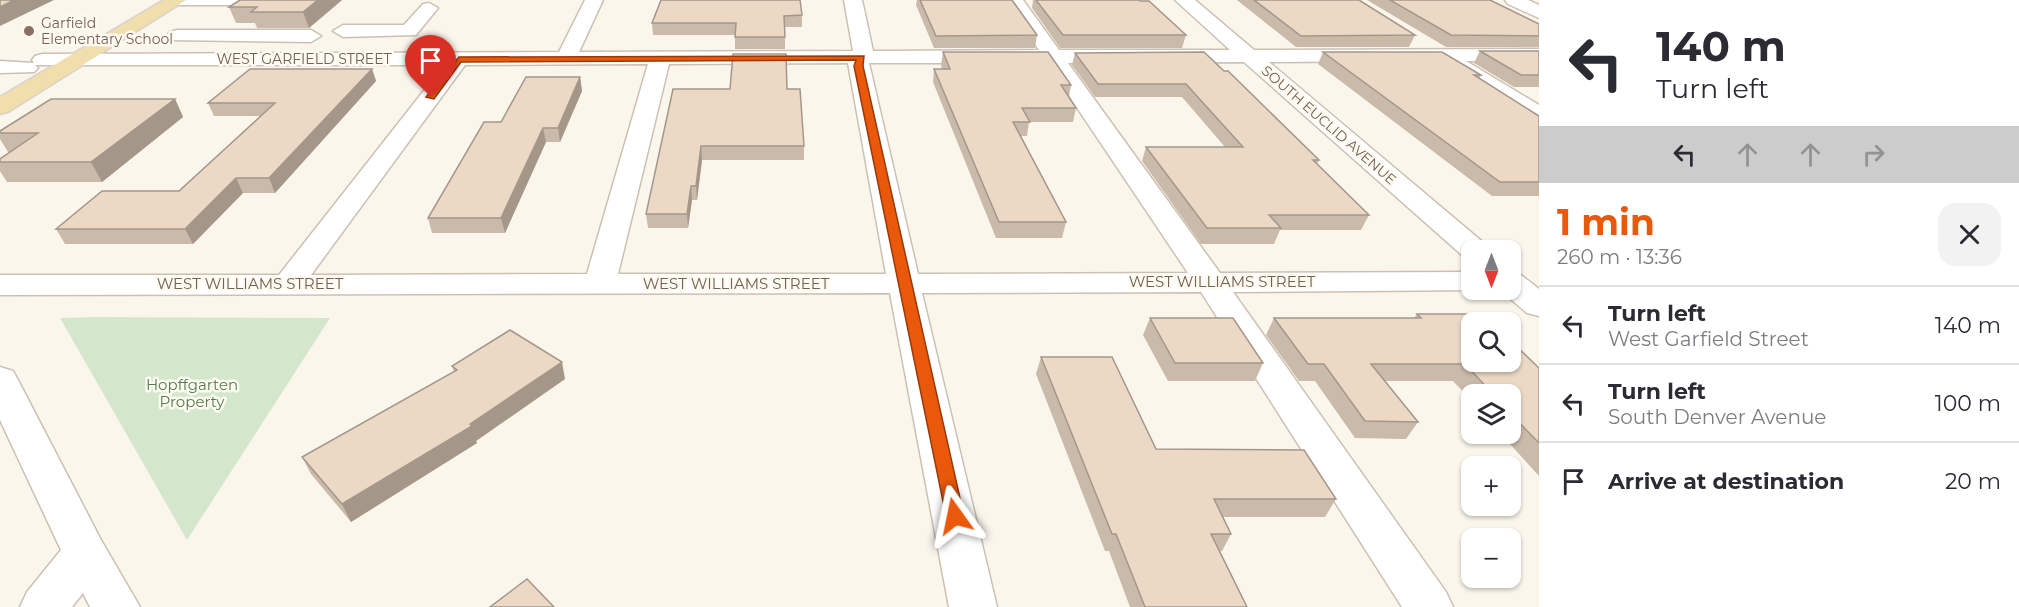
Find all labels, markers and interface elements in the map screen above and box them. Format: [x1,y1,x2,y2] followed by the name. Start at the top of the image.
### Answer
[41,14,173,48] place label: Garfield Elementary School
[1656,20,1786,72] text: 140 m
[22,24,36,38] marker: Garfield Elementary School
[1557,24,1635,102] icon: left
[405,35,456,97] pin
[414,44,447,77] icon: arrive
[216,50,392,68] street label: WEST GARFIELD STREET
[1258,62,1400,188] street label: SOUTH EUCLID AVENUE
[1656,72,1769,105] text: Turn left
[1668,138,1701,171] icon: left
[1731,138,1764,171] icon: ahead
[1794,138,1827,171] icon: ahead
[1857,138,1890,171] icon: right
[1557,200,1655,244] text: 1 min
[1938,203,2001,266] button: close
[1461,240,1521,300] north arrow
[1461,240,1521,588] map controls
[1557,245,1682,269] text: 260 m · 13:36
[1129,272,1316,291] street label: WEST WILLIAMS STREET
[157,274,344,293] street label: WEST WILLIAMS STREET
[643,274,830,293] street label: WEST WILLIAMS STREET
[1608,300,1706,327] text: Turn left
[1557,309,1590,342] icon: left
[1461,312,1521,372] button: search
[1935,312,2001,339] text: 140 m
[1608,327,1809,351] text: West Garfield Street
[146,375,238,411] park label: Hopffgarten Property
[1608,378,1706,405] text: Turn left
[1461,384,1521,444] button: layers
[1557,387,1590,420] icon: left
[1935,390,2001,417] text: 100 m
[1608,405,1826,429] text: South Denver Avenue
[1461,456,1521,516] button: +
[1557,465,1590,498] icon: arrive
[1608,468,1844,495] text: Arrive at destination
[1945,468,2001,495] text: 20 m
[923,484,987,548] position arrow
[1461,528,1521,588] button: −

